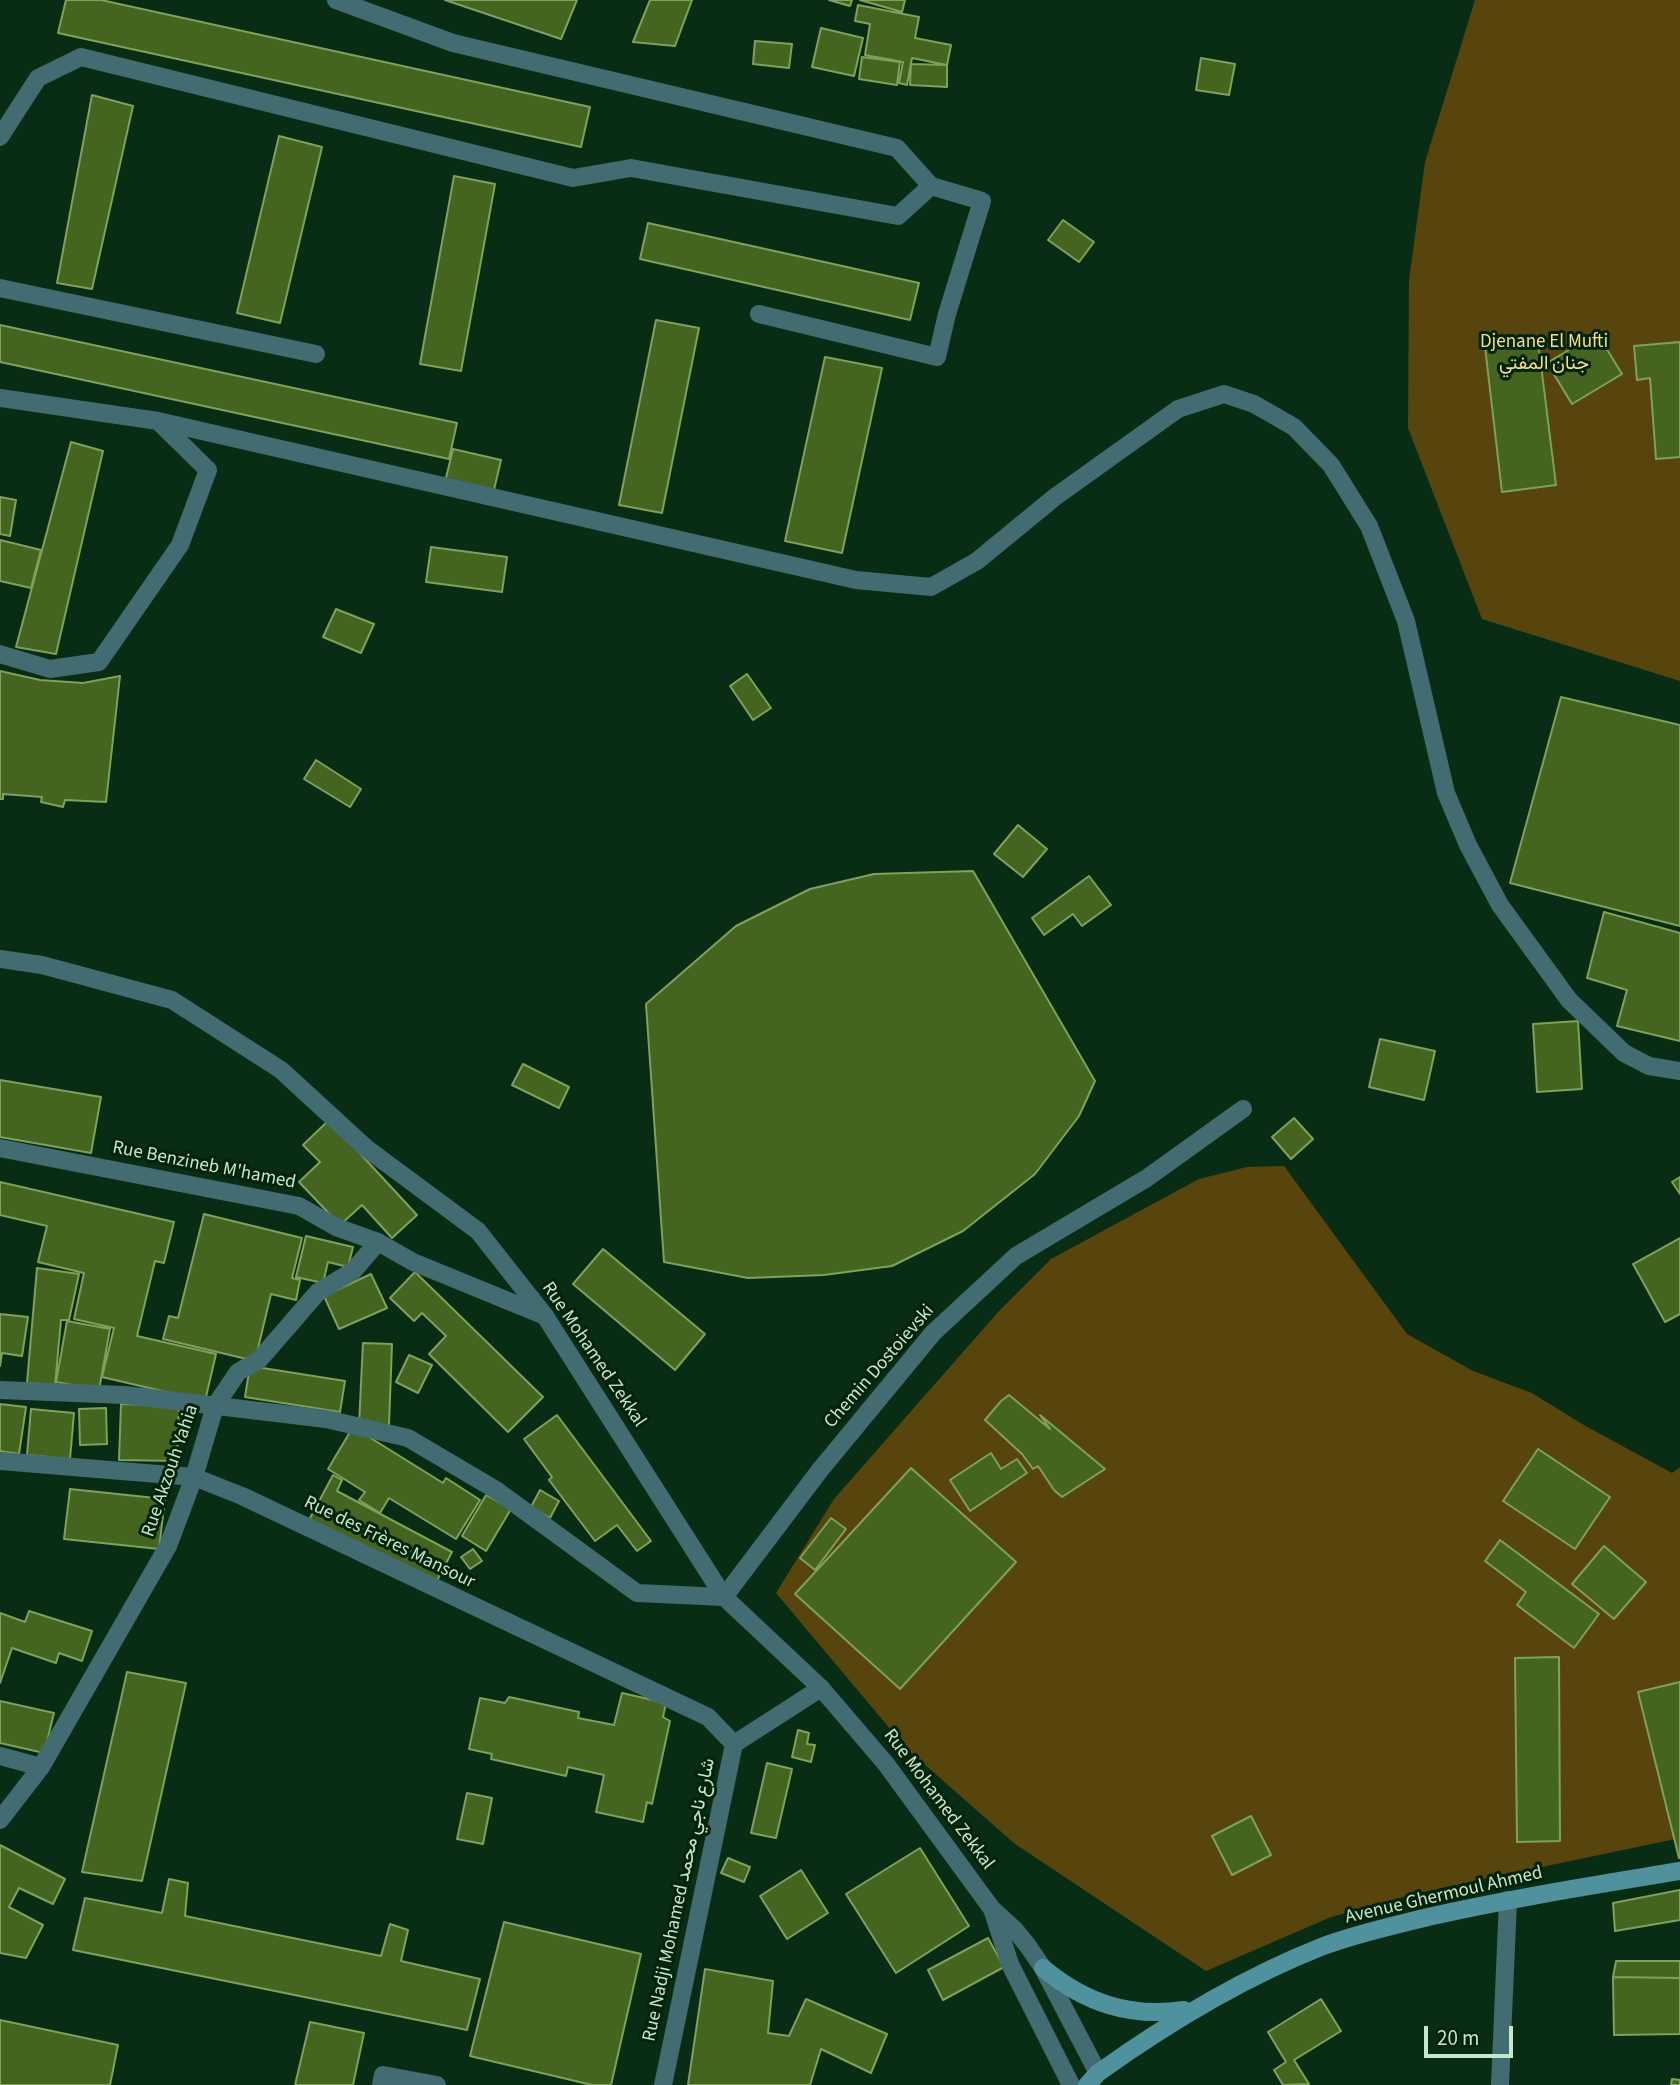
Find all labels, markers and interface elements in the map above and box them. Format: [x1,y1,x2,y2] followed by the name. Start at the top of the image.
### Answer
[1480,332,1608,376] park label: Djenane El Mufti جنان المفتي
[110,1137,298,1195] street label: Rue Benzineb M'hamed
[536,1278,650,1432] street label: Rue Mohamed Zekkal
[820,1301,940,1433] street label: Chemin Dostoievski
[138,1402,204,1540] street label: Rue Akzouh Yahia
[300,1492,478,1594] street label: Rue des Frères Mansour
[878,1725,998,1875] street label: Rue Mohamed Zekkal
[639,1756,721,2044] street label: Rue Nadji Mohamed شارع ناجي محمد
[1343,1862,1545,1930] street label: Avenue Ghermoul Ahmed
[1428,2011,1517,2056] scale bar
[1437,2023,1479,2053] text: 20 m

